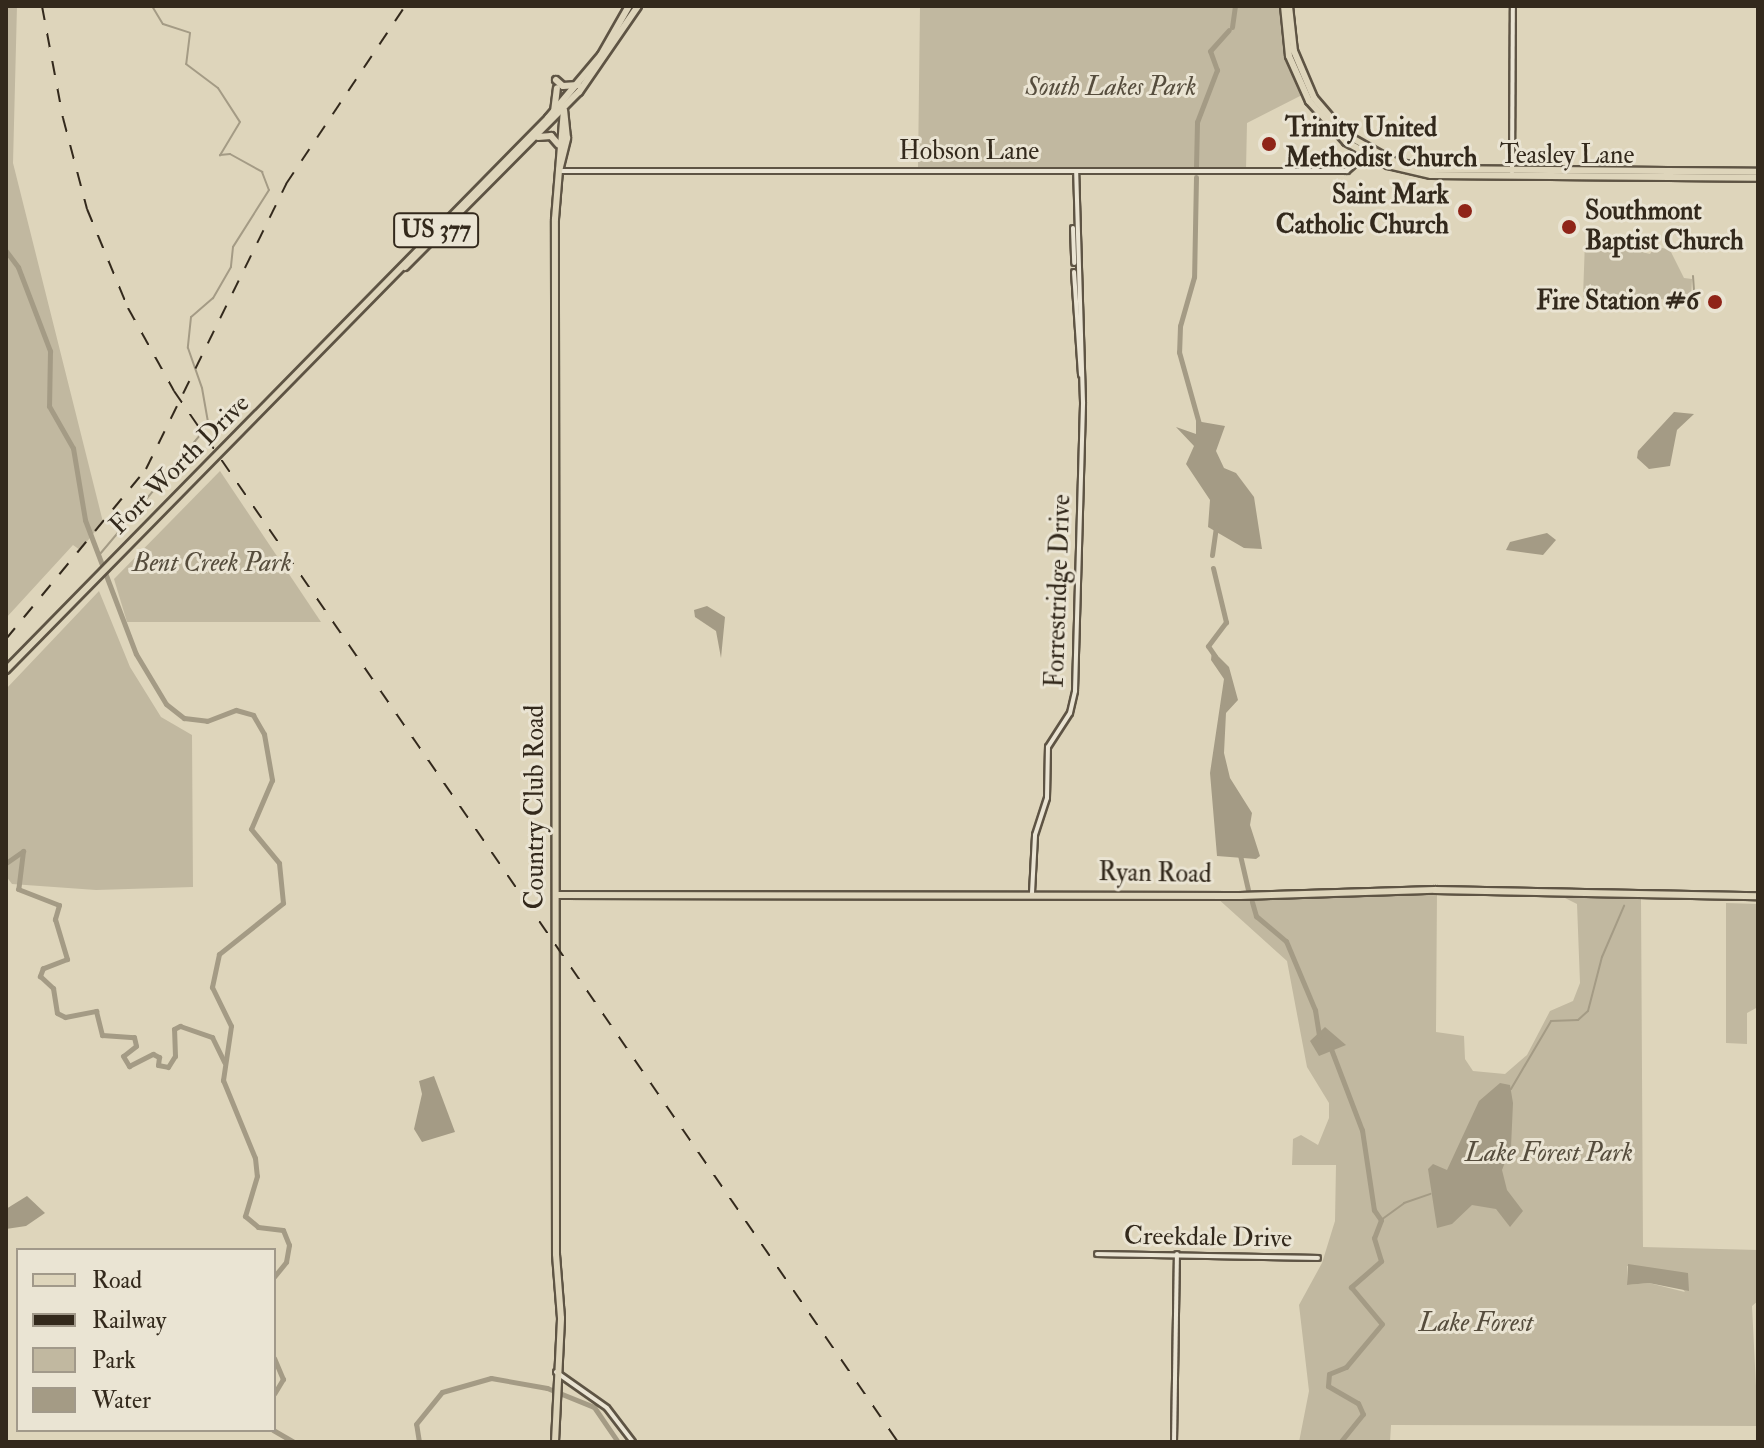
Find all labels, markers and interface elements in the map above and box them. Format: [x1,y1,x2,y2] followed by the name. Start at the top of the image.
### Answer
[1025,72,1197,104] park label: South Lakes Park
[1285,113,1477,174] place label: Trinity United Methodist Church
[1260,135,1278,153] marker: Trinity United Methodist Church
[899,136,1039,168] street label: Hobson Lane
[1500,140,1634,172] street label: Teasley Lane
[1276,180,1449,242] place label: Saint Mark Catholic Church
[1585,196,1744,258] place label: Southmont Baptist Church
[1456,202,1474,220] marker: Saint Mark Catholic Church
[392,210,480,250] road number: US 377
[1560,218,1578,236] marker: Southmont Baptist Church
[1536,286,1699,318] place label: Fire Station #6
[1706,293,1724,311] marker: Fire Station #6
[103,388,257,542] street label: Fort Worth Drive
[1040,494,1078,688] street label: Forrestridge Drive
[132,548,292,580] park label: Bent Creek Park
[520,705,552,909] street label: Country Club Road
[1098,857,1212,891] street label: Ryan Road
[1465,1138,1633,1170] park label: Lake Forest Park
[1124,1221,1292,1255] street label: Creekdale Drive
[16,1248,276,1432] legend
[92,1265,142,1296] text: Road
[92,1305,166,1336] text: Railway
[1419,1308,1533,1340] park label: Lake Forest
[92,1345,136,1376] text: Park
[92,1385,151,1416] text: Water

